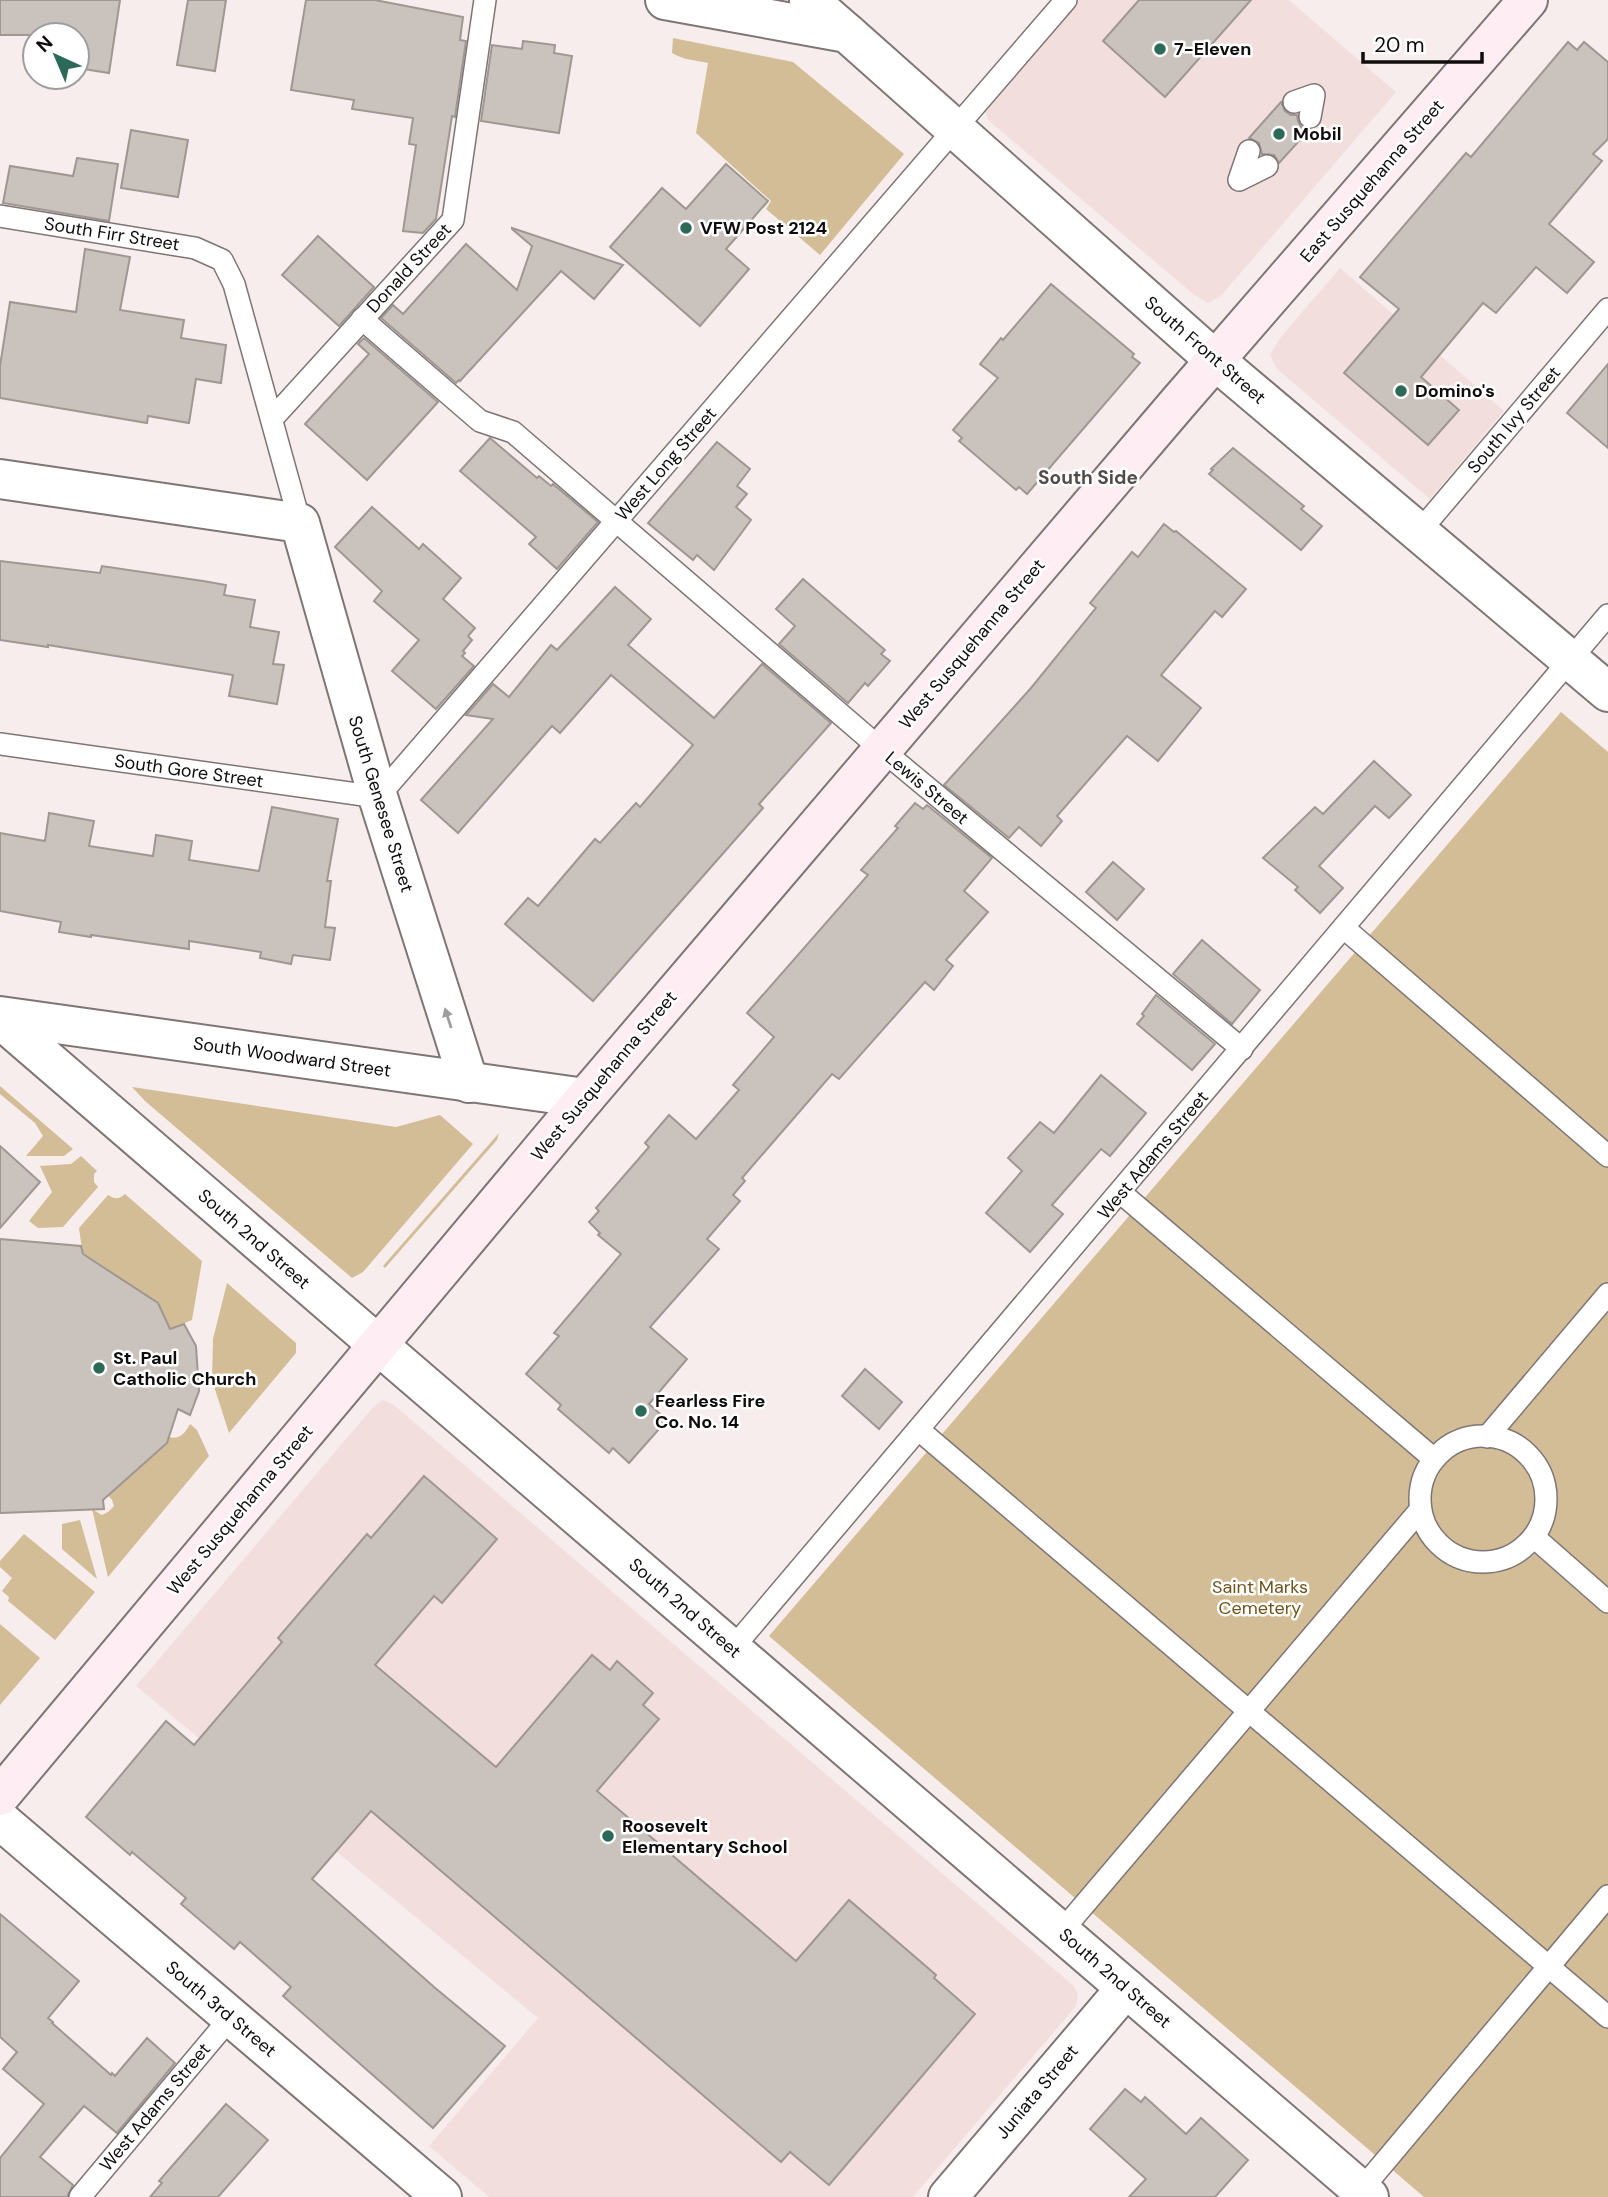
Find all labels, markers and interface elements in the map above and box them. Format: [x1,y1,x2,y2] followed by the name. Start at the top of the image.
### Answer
[21,21,91,91] north arrow
[1363,21,1482,65] scale bar
[31,30,58,58] text: N
[1374,31,1425,59] text: 20 m
[1174,37,1251,61] place label: 7-Eleven
[1152,41,1168,57] marker: 7-Eleven
[1295,94,1449,268] street label: East Susquehanna Street
[1293,122,1341,146] place label: Mobil
[1271,126,1287,142] marker: Mobil
[43,211,181,257] street label: South Firr Street
[700,216,827,240] place label: VFW Post 2124
[361,218,457,318] street label: Donald Street
[678,220,694,236] marker: VFW Post 2124
[1139,291,1271,409] street label: South Front Street
[1462,361,1566,479] street label: South Ivy Street
[1415,379,1495,403] place label: Domino's
[1393,383,1409,399] marker: Domino's
[610,402,722,526] street label: West Long Street
[1038,465,1138,490] district label: South Side
[894,554,1050,734] street label: West Susquehanna Street
[343,713,419,895] street label: South Genesee Street
[880,746,974,830] street label: Lewis Street
[113,749,265,793] street label: South Gore Street
[526,986,682,1166] street label: West Susquehanna Street
[442,1007,453,1028] one-way arrow
[192,1031,392,1083] street label: South Woodward Street
[1092,1086,1214,1224] street label: West Adams Street
[193,1184,315,1294] street label: South 2nd Street
[113,1346,256,1391] place label: St. Paul Catholic Church
[91,1360,107,1376] marker: St. Paul Catholic Church
[655,1389,765,1434] place label: Fearless Fire Co. No. 14
[633,1403,649,1419] marker: Fearless Fire Co. No. 14
[162,1420,318,1600] street label: West Susquehanna Street
[624,1553,746,1663] street label: South 2nd Street
[1212,1575,1308,1620] park label: Saint Marks Cemetery
[622,1814,788,1859] place label: Roosevelt Elementary School
[600,1828,616,1844] marker: Roosevelt Elementary School
[1054,1923,1176,2033] street label: South 2nd Street
[161,1956,281,2062] street label: South 3rd Street
[94,2038,216,2176] street label: West Adams Street
[990,2040,1084,2144] street label: Juniata Street

